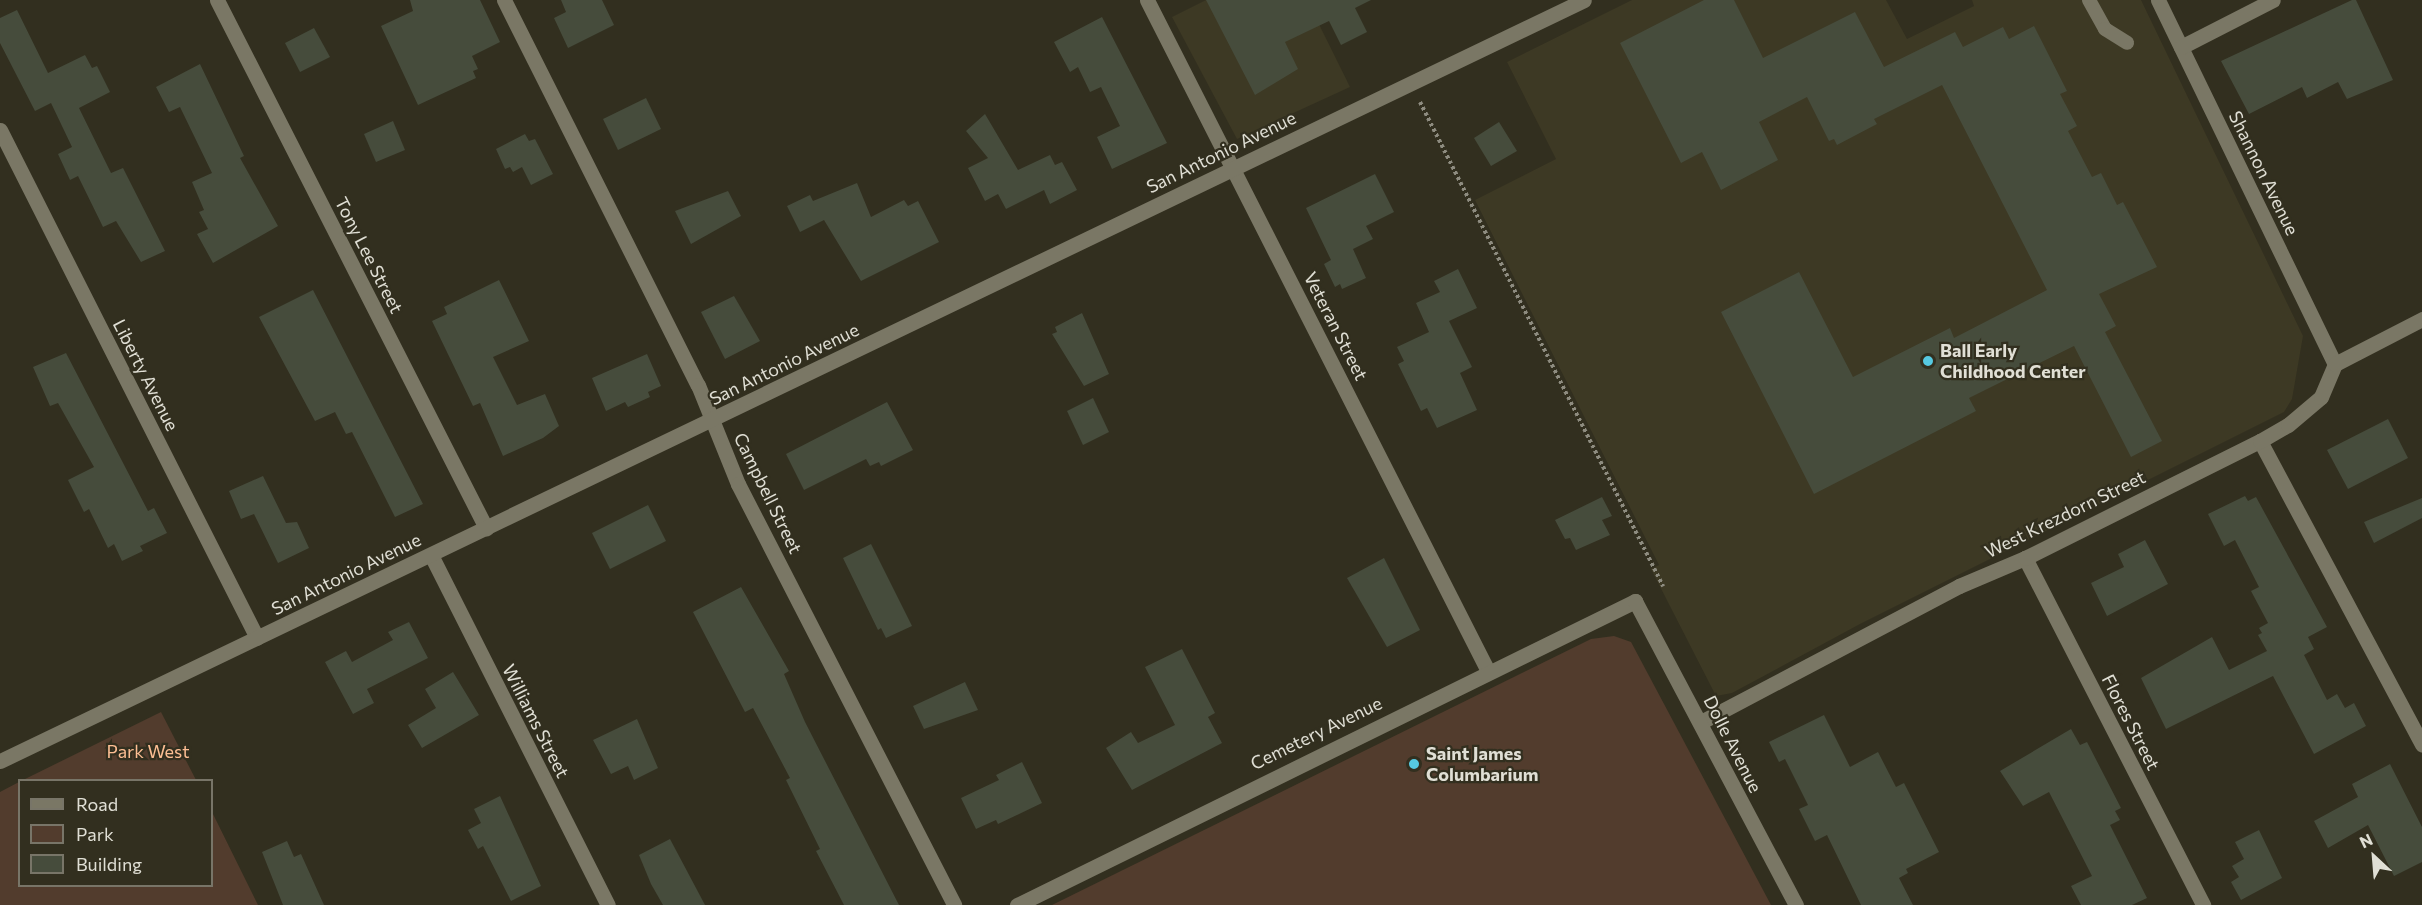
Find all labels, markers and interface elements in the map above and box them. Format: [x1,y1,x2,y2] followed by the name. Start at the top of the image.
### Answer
[1143,106,1299,198] street label: San Antonio Avenue
[2225,107,2303,239] street label: Shannon Avenue
[330,193,408,317] street label: Tony Lee Street
[1300,268,1372,384] street label: Veteran Street
[109,316,183,434] street label: Liberty Avenue
[706,318,862,410] street label: San Antonio Avenue
[1940,340,2086,382] place label: Ball Early Childhood Center
[1921,354,1935,368] marker: Ball Early Childhood Center
[729,429,807,557] street label: Campbell Street
[1981,466,2149,562] street label: West Krezdorn Street
[268,528,424,620] street label: San Antonio Avenue
[498,661,574,781] street label: Williams Street
[2098,671,2164,773] street label: Flores Street
[1247,692,1385,774] street label: Cemetery Avenue
[1699,692,1767,796] street label: Dolle Avenue
[106,740,190,762] park label: Park West
[1426,743,1538,786] place label: Saint James Columbarium
[1407,757,1421,771] marker: Saint James Columbarium
[18,779,213,887] legend
[76,793,118,815] text: Road
[76,823,114,845] text: Park
[2344,827,2404,887] north arrow
[2356,829,2375,852] text: N
[76,853,142,875] text: Building

